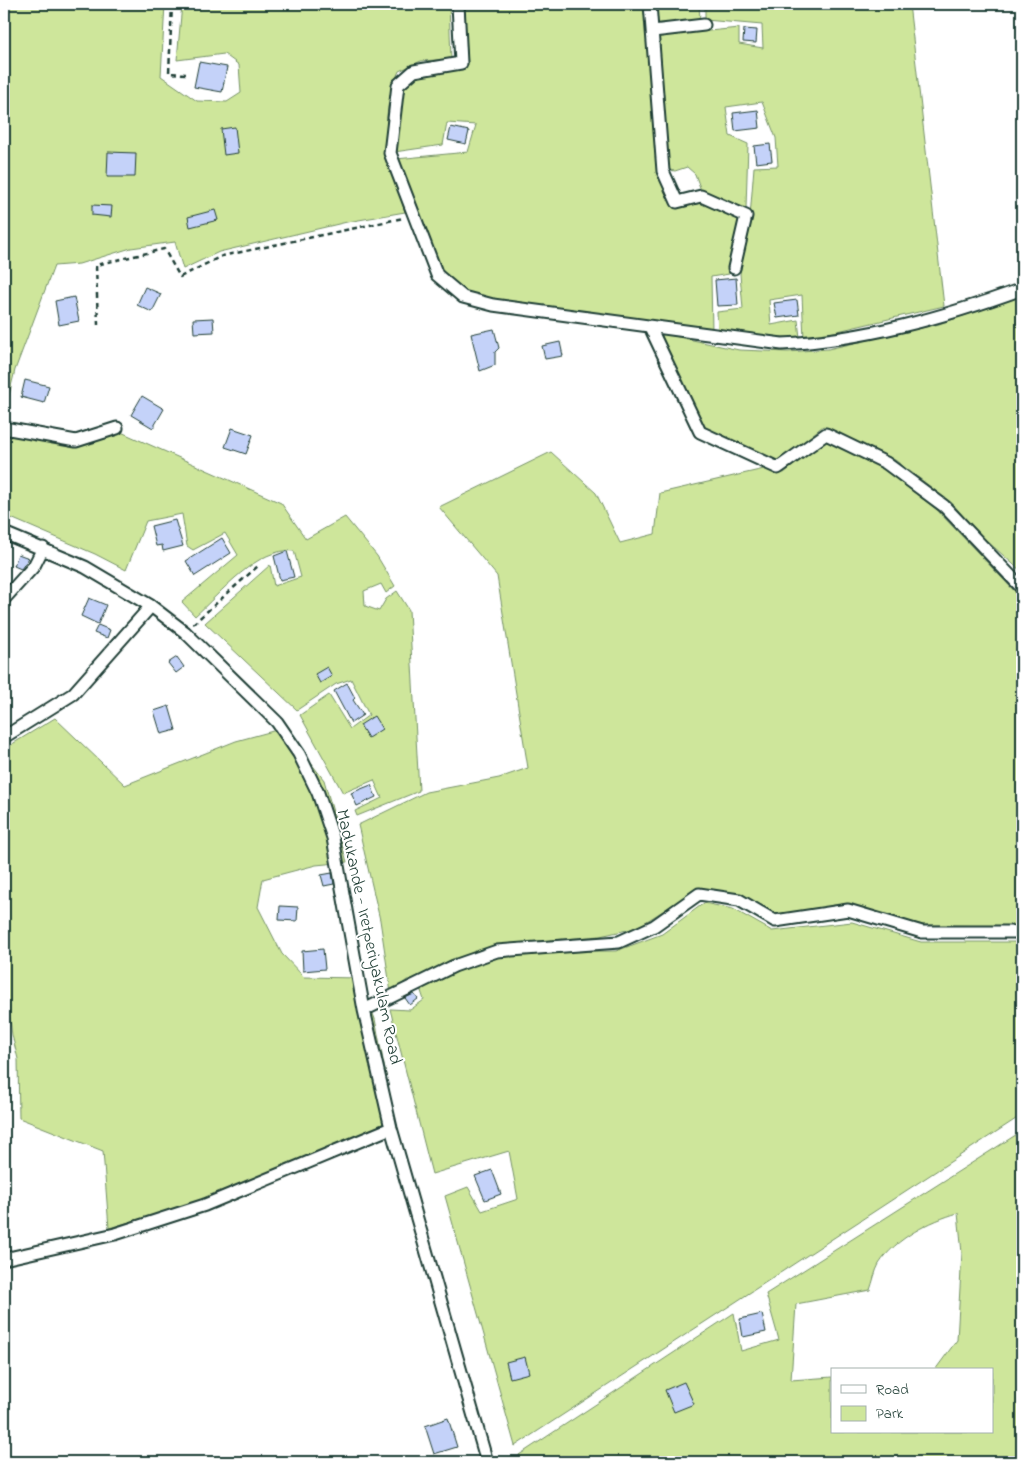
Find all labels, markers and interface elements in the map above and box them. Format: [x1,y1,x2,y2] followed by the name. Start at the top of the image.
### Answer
[328,807,408,1067] street label: Madukande - Iretperiyakulam Road
[831,1368,994,1434] legend
[876,1379,909,1401] text: Road
[876,1403,904,1425] text: Park

